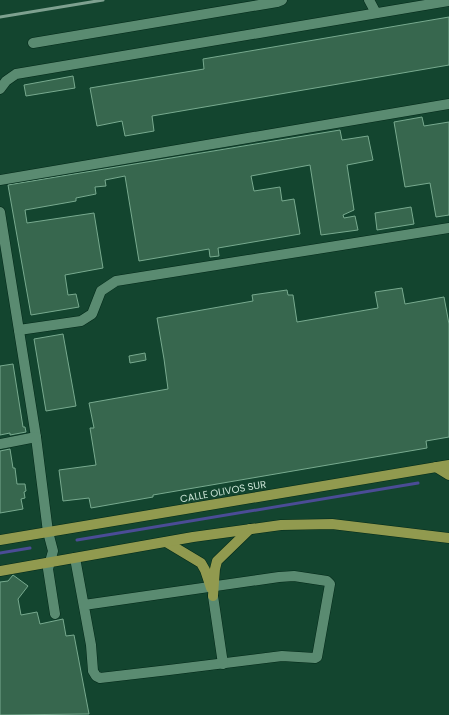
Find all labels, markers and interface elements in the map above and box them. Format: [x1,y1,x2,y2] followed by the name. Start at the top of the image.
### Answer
[179,477,267,506] street label: CALLE OLIVOS SUR

